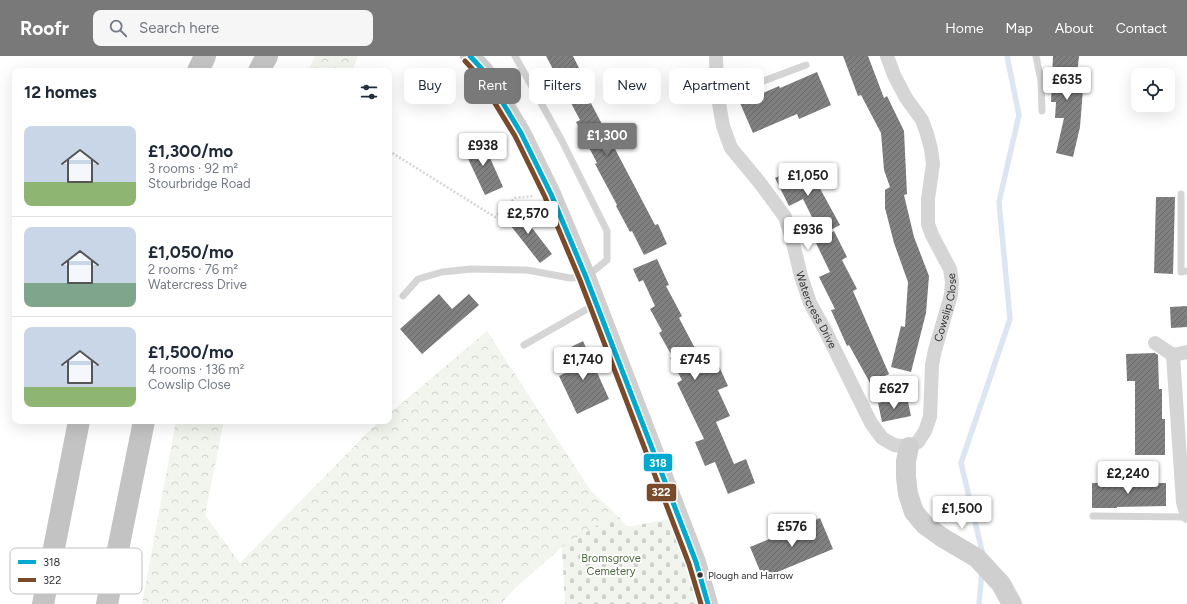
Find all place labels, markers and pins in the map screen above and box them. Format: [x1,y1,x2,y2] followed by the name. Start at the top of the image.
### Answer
[1043,67,1091,101] pin: £635
[574,123,640,157] pin: £1,300
[459,133,507,167] pin: £938
[775,163,841,197] pin: £1,050
[495,201,561,235] pin: £2,570
[784,217,832,251] pin: £936
[550,347,616,381] pin: £1,740
[671,347,719,381] pin: £745
[870,376,918,410] pin: £627
[1095,461,1161,495] pin: £2,240
[929,496,995,530] pin: £1,500
[768,514,816,548] pin: £576
[708,569,793,582] place label: Plough and Harrow
[695,570,705,580] marker: Plough and Harrow

